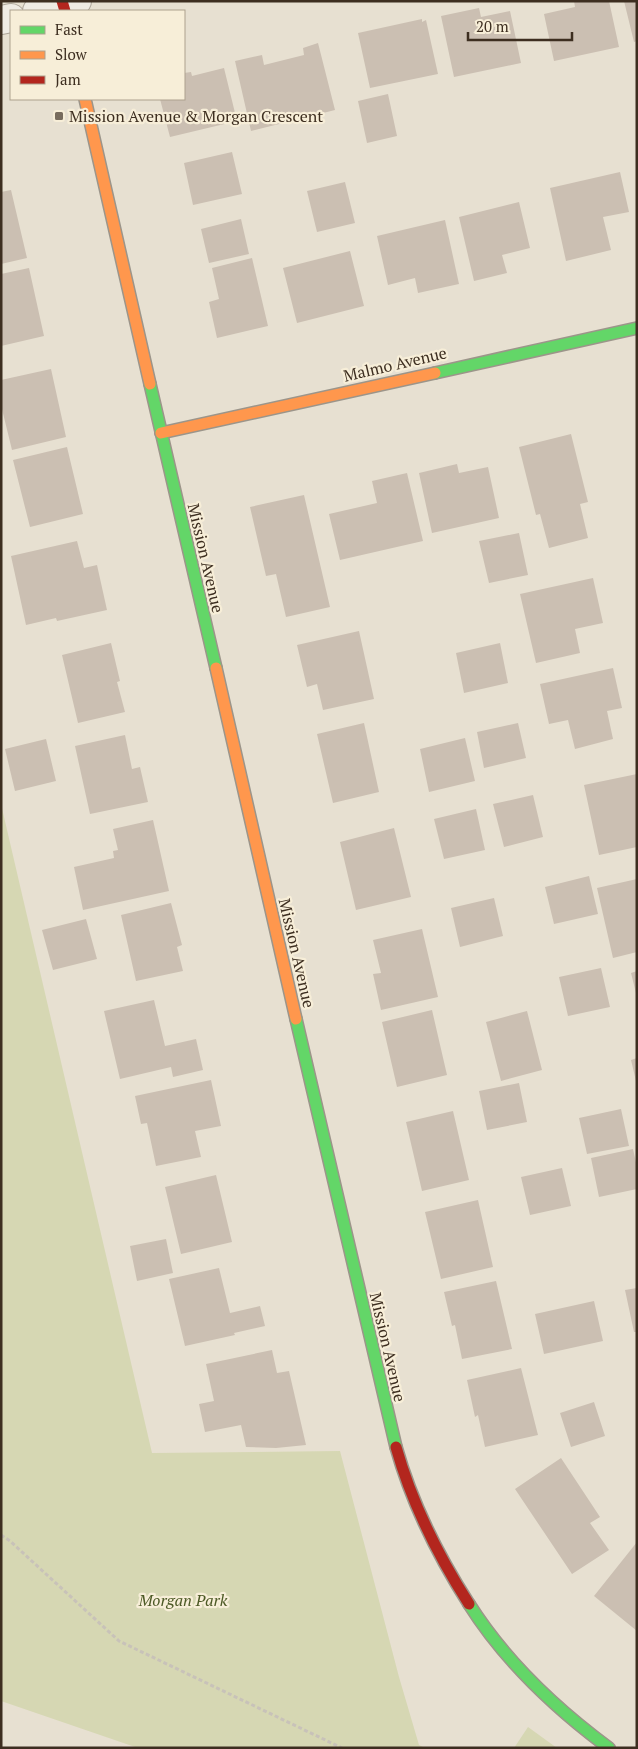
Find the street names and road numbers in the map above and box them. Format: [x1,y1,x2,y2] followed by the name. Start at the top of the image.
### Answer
[341,341,449,387] street label: Malmo Avenue
[183,501,229,615] street label: Mission Avenue
[274,896,320,1010] street label: Mission Avenue
[365,1290,411,1404] street label: Mission Avenue

